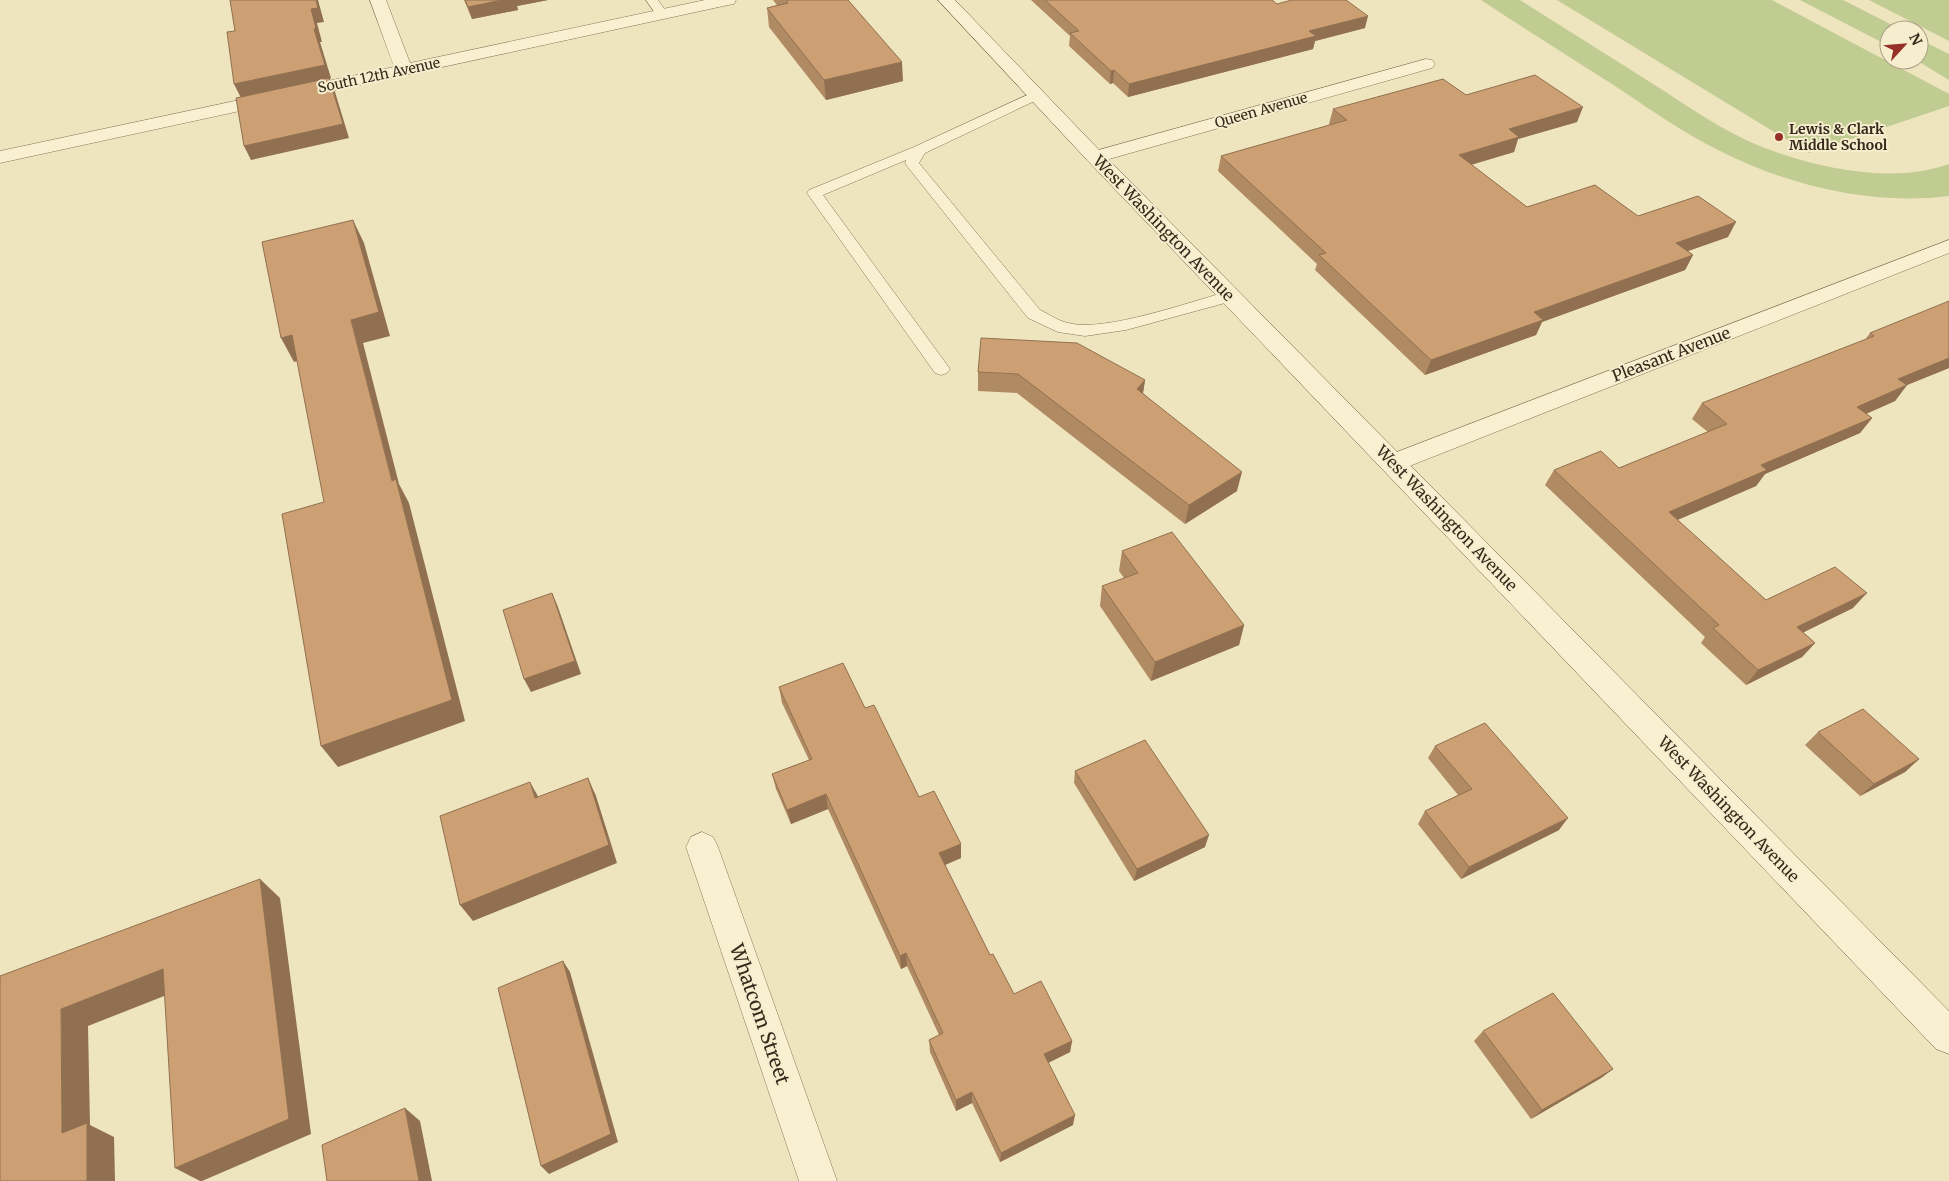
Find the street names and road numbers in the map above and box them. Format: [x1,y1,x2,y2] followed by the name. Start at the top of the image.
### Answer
[316,53,442,97] street label: South 12th Avenue
[1213,88,1309,132] street label: Queen Avenue
[1088,150,1239,305] street label: West Washington Avenue
[1609,322,1733,386] street label: Pleasant Avenue
[1371,440,1522,595] street label: West Washington Avenue
[1653,731,1804,886] street label: West Washington Avenue
[724,940,795,1088] street label: Whatcom Street

